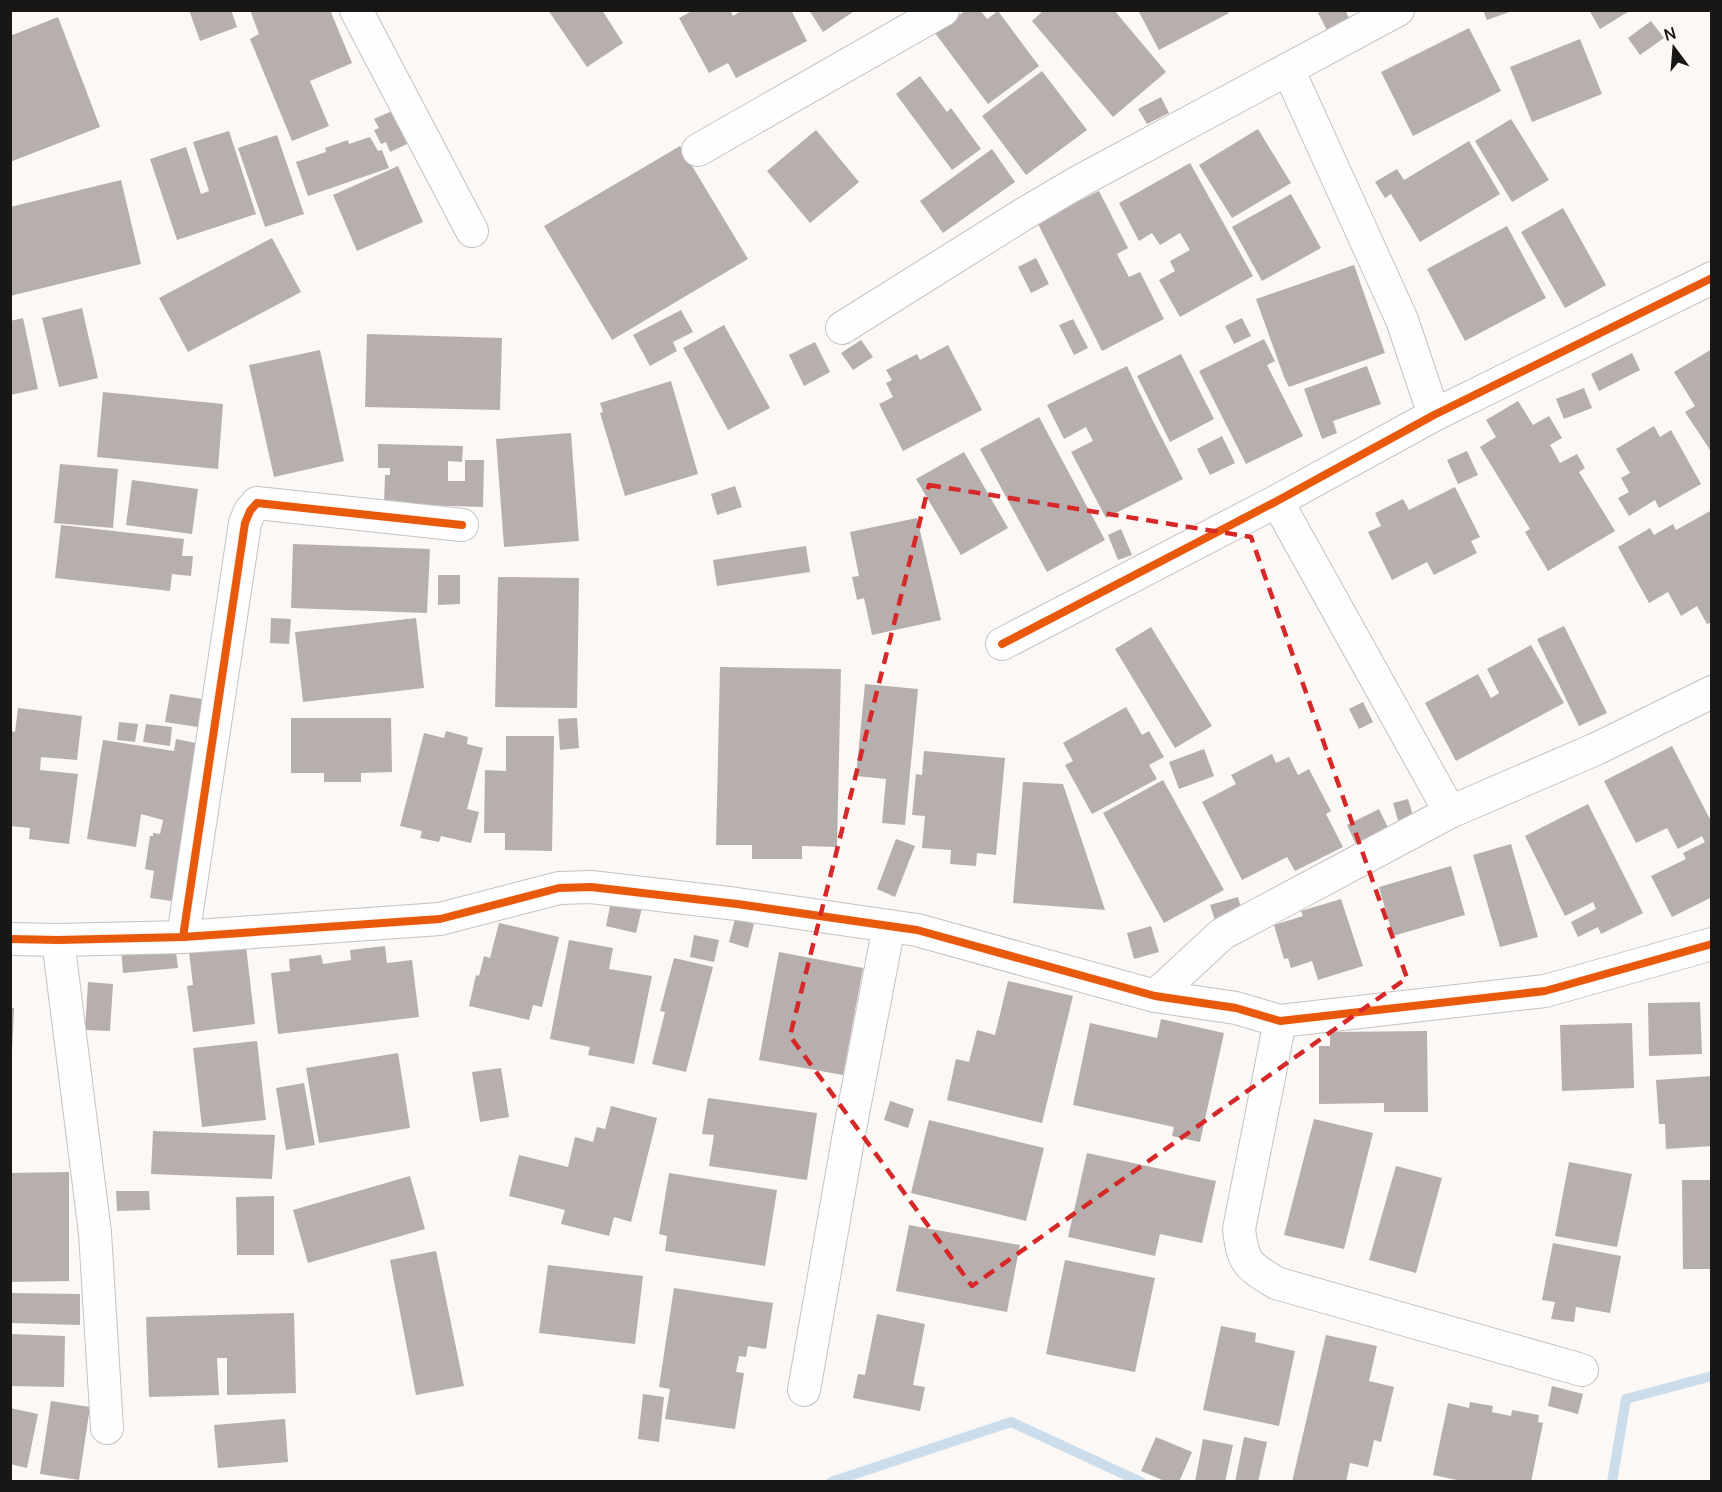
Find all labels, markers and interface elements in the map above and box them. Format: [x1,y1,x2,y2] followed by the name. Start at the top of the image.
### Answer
[1644,18,1704,78] north arrow
[1661,21,1678,46] text: N

